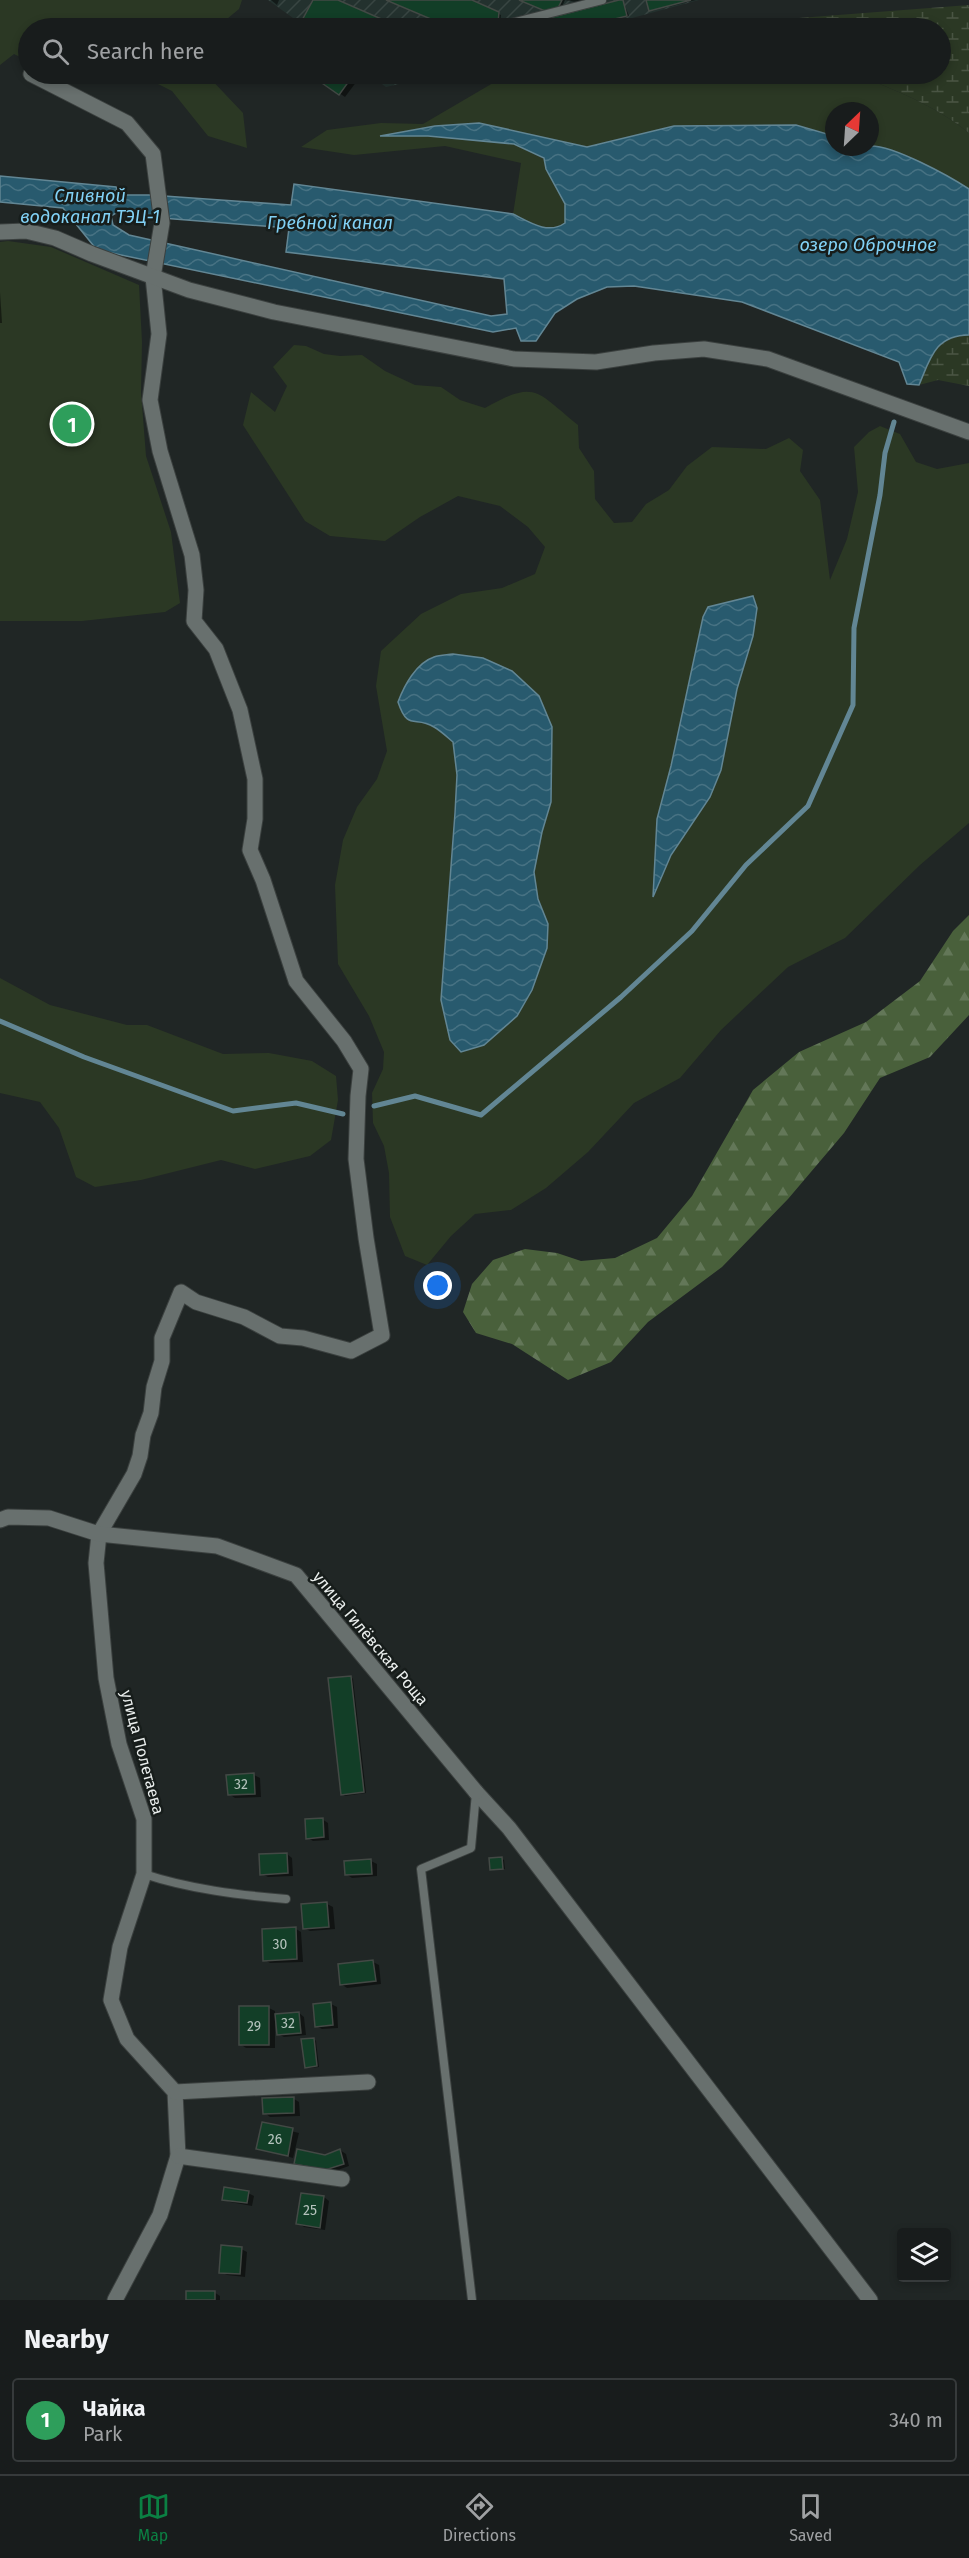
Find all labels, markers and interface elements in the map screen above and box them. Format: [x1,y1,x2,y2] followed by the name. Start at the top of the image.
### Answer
[18,18,951,84] search box
[39,35,72,68] icon: search
[87,38,205,65] text: Search here
[825,102,879,156] north arrow
[20,185,160,228] water label: Сливной водоканал ТЭЦ-1
[267,212,393,234] water label: Гребной канал
[799,234,937,256] water label: озеро Оброчное
[52,402,92,446] pin: 1
[423,1271,452,1300] your location
[309,1567,432,1709] street label: улица Гилёвская Роща
[117,1688,168,1816] street label: улица Полетаева
[234,1776,248,1793] house number: 32
[273,1936,288,1953] house number: 30
[281,2015,295,2032] house number: 32
[247,2018,261,2035] house number: 29
[268,2131,282,2148] house number: 26
[303,2202,317,2219] house number: 25
[897,2228,951,2282] map controls
[897,2228,951,2282] button: layers
[24,2324,109,2355] text: Nearby
[83,2395,145,2422] text: Чайка
[41,2408,50,2432] text: 1
[889,2408,943,2432] text: 340 m
[83,2422,122,2446] text: Park
[137,2490,170,2545] tab: Map
[443,2490,516,2545] tab: Directions
[789,2490,832,2545] tab: Saved

